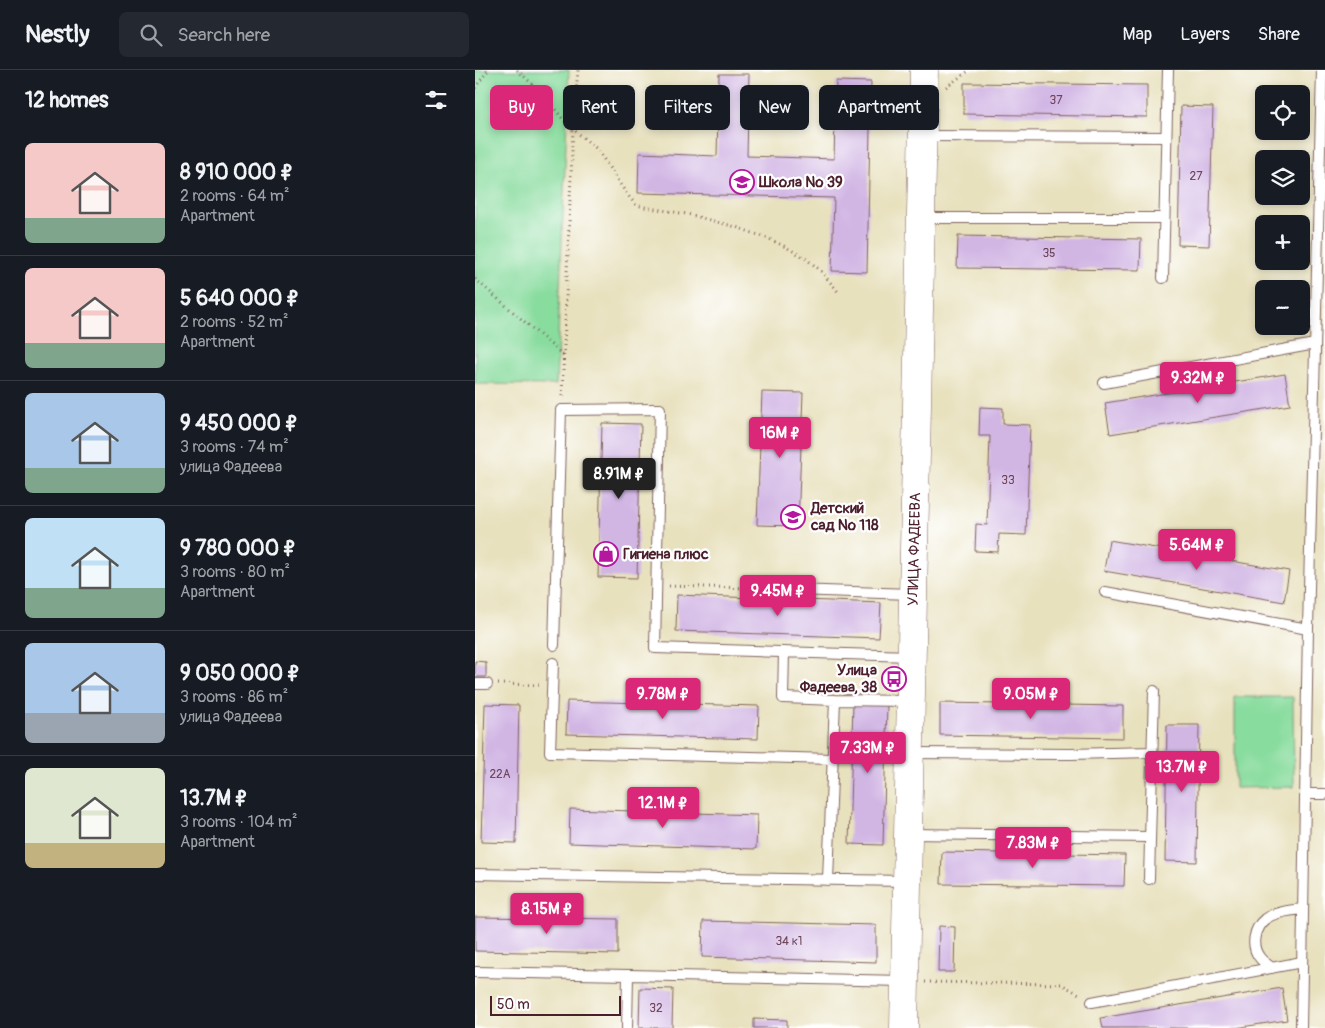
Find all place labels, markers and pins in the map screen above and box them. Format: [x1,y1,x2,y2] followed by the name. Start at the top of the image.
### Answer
[729,169,755,195] school or university icon: Школа № 39
[758,173,843,192] place label: Школа № 39
[1152,362,1244,404] pin: 9.32M ₽
[745,416,815,459] pin: 16M ₽
[573,458,665,500] pin: 8.91M ₽
[810,499,879,535] place label: Детский сад № 118
[780,504,806,530] school or university icon: Детский сад № 118
[1151,528,1243,571] pin: 5.64M ₽
[593,541,619,567] shop icon: Гигиена плюс
[623,545,709,564] place label: Гигиена плюс
[732,574,824,617] pin: 9.45M ₽
[799,661,877,697] place label: Улица Фадеева, 38
[881,666,907,692] bus stop icon: Улица Фадеева, 38
[617,678,709,720] pin: 9.78M ₽
[985,678,1077,720] pin: 9.05M ₽
[822,732,914,774] pin: 7.33M ₽
[1136,750,1228,793] pin: 13.7M ₽
[617,786,709,829] pin: 12.1M ₽
[987,826,1079,869] pin: 7.83M ₽
[501,892,593,935] pin: 8.15M ₽

